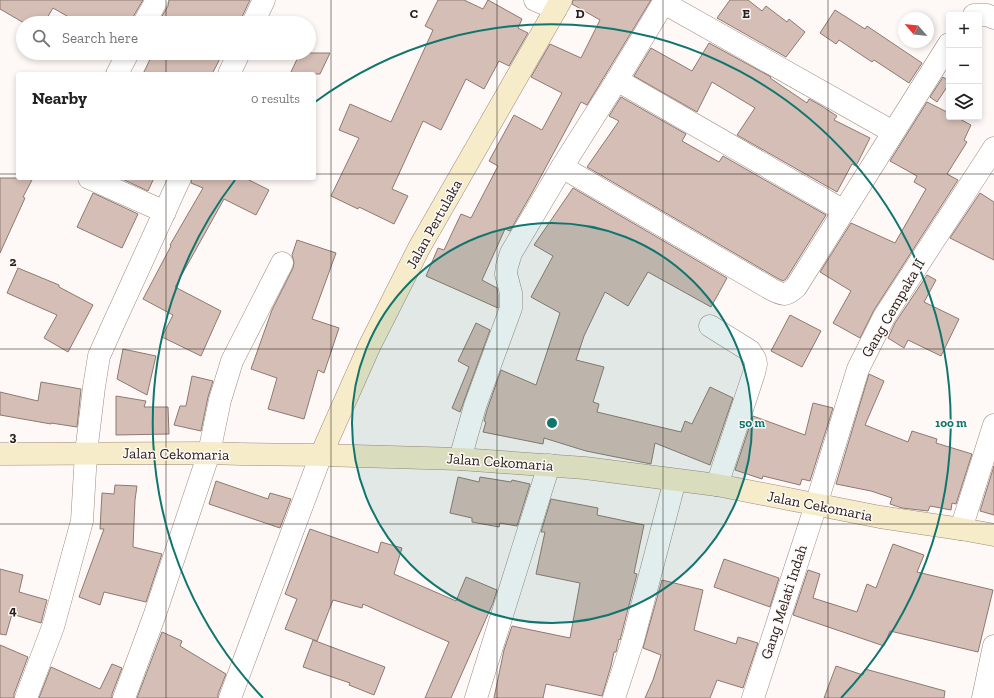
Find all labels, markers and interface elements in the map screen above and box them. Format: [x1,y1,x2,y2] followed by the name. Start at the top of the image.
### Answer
[410,6,418,21] text: C
[575,6,585,21] text: D
[742,6,750,21] text: E
[898,12,934,48] north arrow
[946,12,982,120] map controls
[946,12,982,48] button: +
[16,16,316,60] search box
[30,27,52,49] icon: search
[62,29,138,47] text: Search here
[946,48,982,84] button: −
[946,84,982,120] button: layers
[32,88,87,108] text: Nearby
[251,91,300,106] text: 0 results
[402,176,466,272] street label: Jalan Pertulaka
[10,254,17,269] text: 2
[857,255,929,361] street label: Gang Cempaka II
[545,416,559,430] centre of rings
[739,416,765,430] text: 50 m
[935,416,967,430] text: 100 m
[10,429,17,444] text: 3
[122,444,230,464] street label: Jalan Cekomaria
[446,449,554,475] street label: Jalan Cekomaria
[766,487,874,525] street label: Jalan Cekomaria
[757,542,811,662] street label: Gang Melati Indah
[9,603,17,618] text: 4

